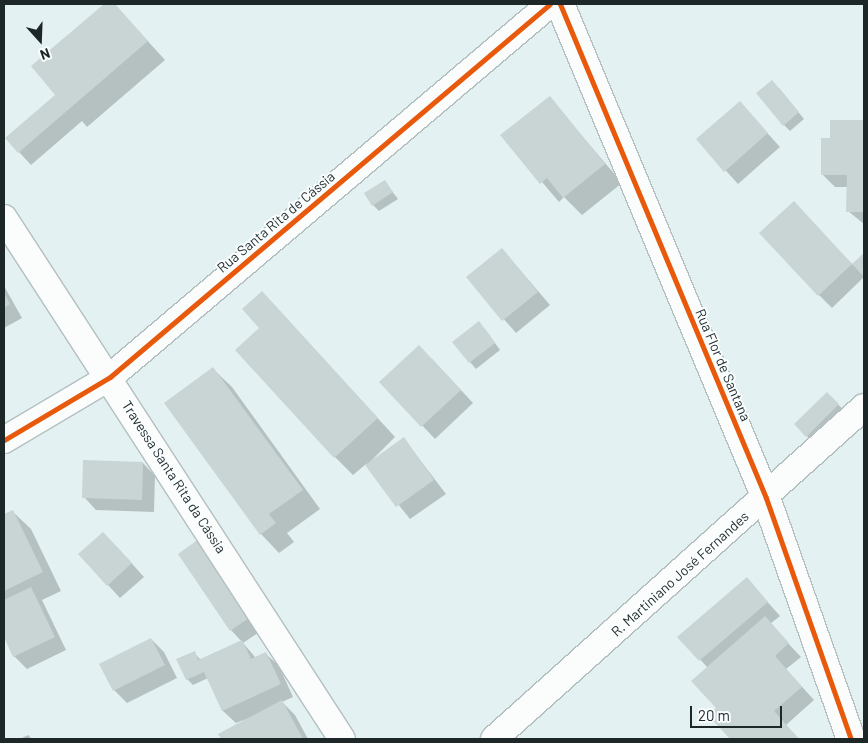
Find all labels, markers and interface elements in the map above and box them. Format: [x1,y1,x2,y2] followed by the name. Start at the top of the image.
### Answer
[15,15,65,65] north arrow
[38,45,53,64] text: N
[214,168,338,276] street label: Rua Santa Rita de Cássia
[692,306,754,424] street label: Rua Flor de Santana
[118,398,230,556] street label: Travessa Santa Rita da Cássia
[608,508,752,640] street label: R. Martiniano José Fernandes
[693,696,786,728] scale bar
[698,706,730,724] text: 20 m

